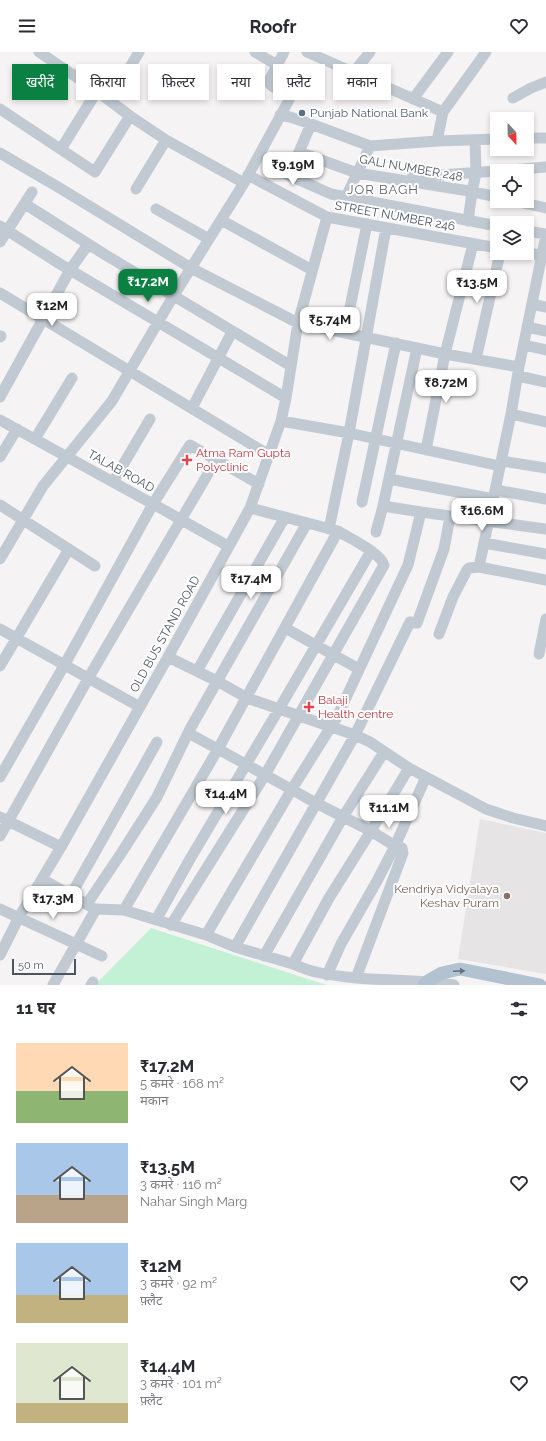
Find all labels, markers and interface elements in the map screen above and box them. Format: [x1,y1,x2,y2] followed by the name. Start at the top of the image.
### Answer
[16,15,38,37] icon: menu
[508,15,530,37] icon: heart
[249,16,297,37] text: Roofr
[12,64,68,100] chip: खरीदें
[76,64,140,100] chip: किराया
[148,64,209,100] chip: फ़िल्टर
[217,64,265,100] chip: नया
[273,64,325,100] chip: फ़्लैट
[333,64,391,100] chip: मकान
[310,106,429,120] place label: Punjab National Bank
[297,108,307,118] marker: Punjab National Bank
[490,112,534,156] north arrow
[490,112,534,260] map controls
[260,152,326,186] pin: ₹9.19M
[358,152,464,184] street label: GALI NUMBER 248
[272,157,314,172] text: ₹9.19M
[490,164,534,208] button: locate
[347,182,419,197] district label: JOR BAGH
[334,199,456,233] street label: STREET NUMBER 246
[490,216,534,260] button: layers
[115,269,181,303] pin: ₹17.2M
[444,270,510,304] pin: ₹13.5M
[127,274,169,289] text: ₹17.2M
[456,275,498,290] text: ₹13.5M
[28,293,76,327] pin: ₹12M
[36,298,68,313] text: ₹12M
[297,307,363,341] pin: ₹5.74M
[309,312,351,327] text: ₹5.74M
[413,370,479,404] pin: ₹8.72M
[424,375,468,390] text: ₹8.72M
[196,446,290,474] place label: Atma Ram Gupta Polyclinic
[85,447,157,495] street label: TALAB ROAD
[181,454,193,466] marker: Atma Ram Gupta Polyclinic
[449,498,515,532] pin: ₹16.6M
[460,503,504,518] text: ₹16.6M
[218,566,284,600] pin: ₹17.4M
[230,571,272,586] text: ₹17.4M
[127,573,203,695] street label: OLD BUS STAND ROAD
[318,693,393,721] place label: Balaji Health centre
[303,701,315,713] marker: Balaji Health centre
[193,781,259,815] pin: ₹14.4M
[205,786,247,801] text: ₹14.4M
[356,795,422,829] pin: ₹11.1M
[369,800,409,815] text: ₹11.1M
[394,882,499,910] place label: Kendriya Vidyalaya Keshav Puram
[20,886,86,920] pin: ₹17.3M
[32,891,74,906] text: ₹17.3M
[502,891,512,901] marker: Kendriya Vidyalaya Keshav Puram
[12,957,76,976] scale bar
[18,959,44,972] text: 50 m
[453,967,465,974] one-way arrow
[16,998,55,1018] text: 11 घर
[508,998,530,1020] icon: filters
[140,1056,194,1076] text: ₹17.2M
[48,1059,96,1107] icon: home
[508,1072,530,1094] icon: heart
[140,1076,224,1091] text: 5 कमरे · 168 m²
[140,1093,168,1108] text: मकान
[140,1157,195,1177] text: ₹13.5M
[48,1159,96,1207] icon: home
[508,1172,530,1194] icon: heart
[140,1177,222,1192] text: 3 कमरे · 116 m²
[140,1194,247,1209] text: Nahar Singh Marg
[140,1256,182,1276] text: ₹12M
[48,1259,96,1307] icon: home
[508,1272,530,1294] icon: heart
[140,1276,217,1291] text: 3 कमरे · 92 m²
[140,1293,163,1308] text: फ़्लैट
[140,1356,195,1376] text: ₹14.4M
[48,1359,96,1407] icon: home
[508,1372,530,1394] icon: heart
[140,1376,222,1391] text: 3 कमरे · 101 m²
[140,1393,163,1408] text: फ़्लैट

